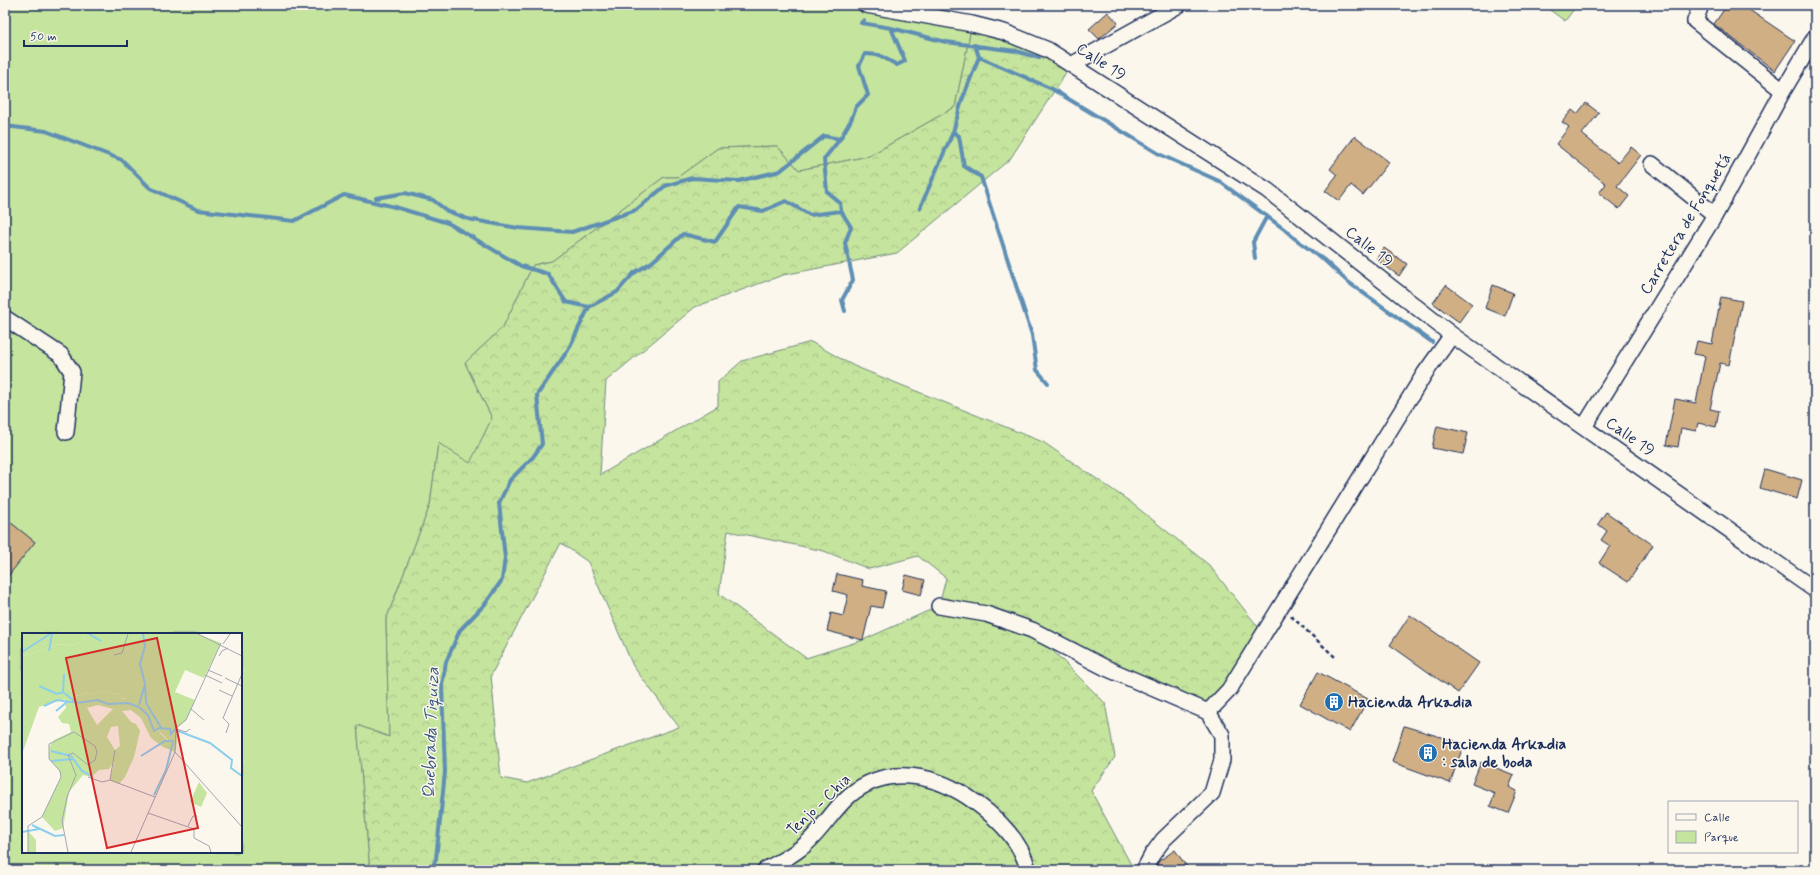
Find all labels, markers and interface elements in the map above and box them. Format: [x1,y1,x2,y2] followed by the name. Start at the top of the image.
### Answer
[24,22,127,48] scale bar
[30,29,57,45] text: 50 m
[1072,38,1130,86] street label: Calle 19
[1635,149,1737,299] street label: Carretera de Fonquetá
[1341,222,1397,272] street label: Calle 19
[1601,413,1659,461] street label: Calle 19
[22,633,242,853] inset map
[418,666,444,799] water label: Quebrada Tiquiza
[1323,691,1345,713] building icon: Hacienda Arkadia
[1348,692,1473,713] place label: Hacienda Arkadia
[1442,734,1567,773] place label: Hacienda Arkadia : sala de boda
[1417,742,1439,764] building icon: Hacienda Arkadia : sala de boda
[782,769,856,841] street label: Tenjo - Chia
[1668,801,1798,853] legend
[1704,810,1730,826] text: Calle
[1704,830,1739,846] text: Parque

